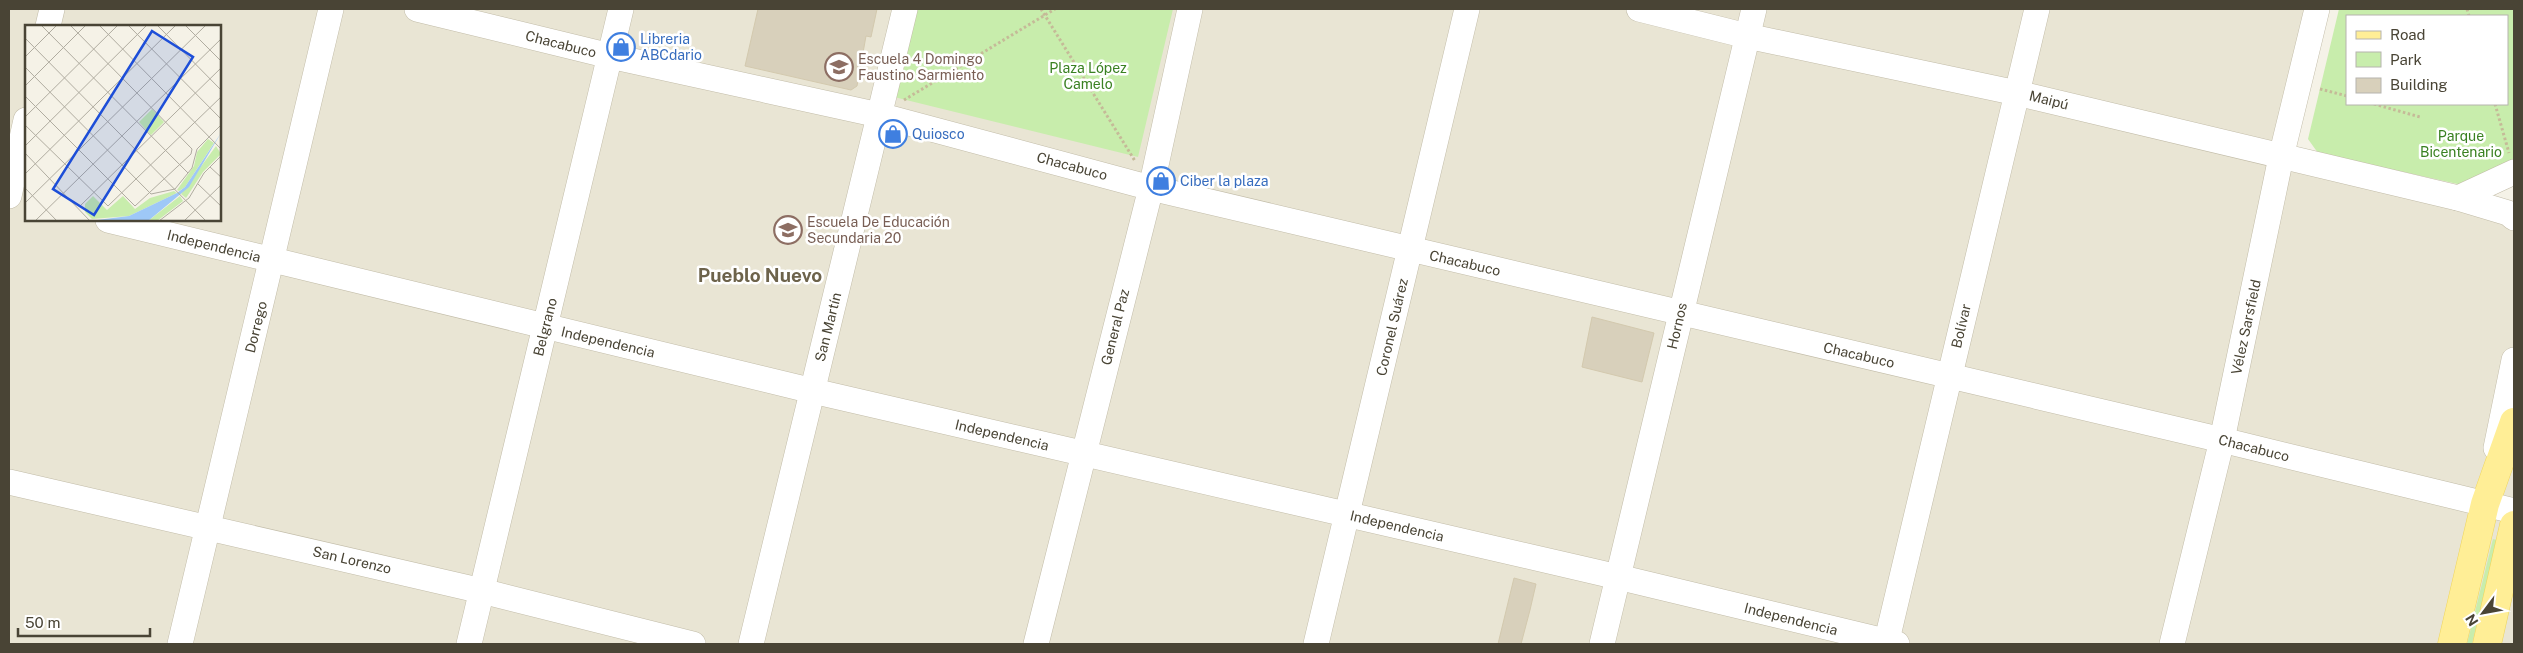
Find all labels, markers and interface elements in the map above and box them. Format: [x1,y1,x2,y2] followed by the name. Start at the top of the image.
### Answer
[2346,15,2508,105] legend
[25,25,221,221] inset map
[2390,26,2426,43] text: Road
[524,27,598,61] street label: Chacabuco
[640,31,702,63] place label: Libreria ABCdario
[606,32,636,62] shop icon: Libreria ABCdario
[858,51,984,83] place label: Escuela 4 Domingo Faustino Sarmiento
[2390,51,2422,68] text: Park
[824,52,854,82] school or university icon: Escuela 4 Domingo Faustino Sarmiento
[1049,60,1127,92] park label: Plaza López Camelo
[2390,76,2448,93] text: Building
[2028,87,2070,113] street label: Maipú
[878,119,908,149] shop icon: Quiosco
[912,126,965,142] place label: Quiosco
[2420,128,2502,160] park label: Parque Bicentenario
[1035,149,1109,183] street label: Chacabuco
[1146,166,1176,196] shop icon: Ciber la plaza
[1180,173,1268,189] place label: Ciber la plaza
[807,214,950,246] place label: Escuela De Educación Secundaria 20
[773,215,803,245] school or university icon: Escuela De Educación Secundaria 20
[166,227,262,265] street label: Independencia
[1428,247,1502,279] street label: Chacabuco
[698,264,822,286] district label: Pueblo Nuevo
[1373,276,1411,377] street label: Coronel Suárez
[2228,278,2264,376] street label: Vélez Sarsfield
[1098,287,1132,367] street label: General Paz
[812,291,844,363] street label: San Martín
[530,296,560,358] street label: Belgrano
[242,299,270,355] street label: Dorrego
[1664,301,1690,351] street label: Hornos
[1948,302,1974,350] street label: Bolívar
[560,323,656,361] street label: Independencia
[1822,339,1896,371] street label: Chacabuco
[954,416,1050,454] street label: Independencia
[2217,431,2291,465] street label: Chacabuco
[1349,507,1445,545] street label: Independencia
[311,543,393,577] street label: San Lorenzo
[2458,588,2508,638] north arrow
[1743,600,1839,638] street label: Independencia
[18,606,150,638] scale bar
[2462,611,2482,629] text: N
[25,614,60,631] text: 50 m

